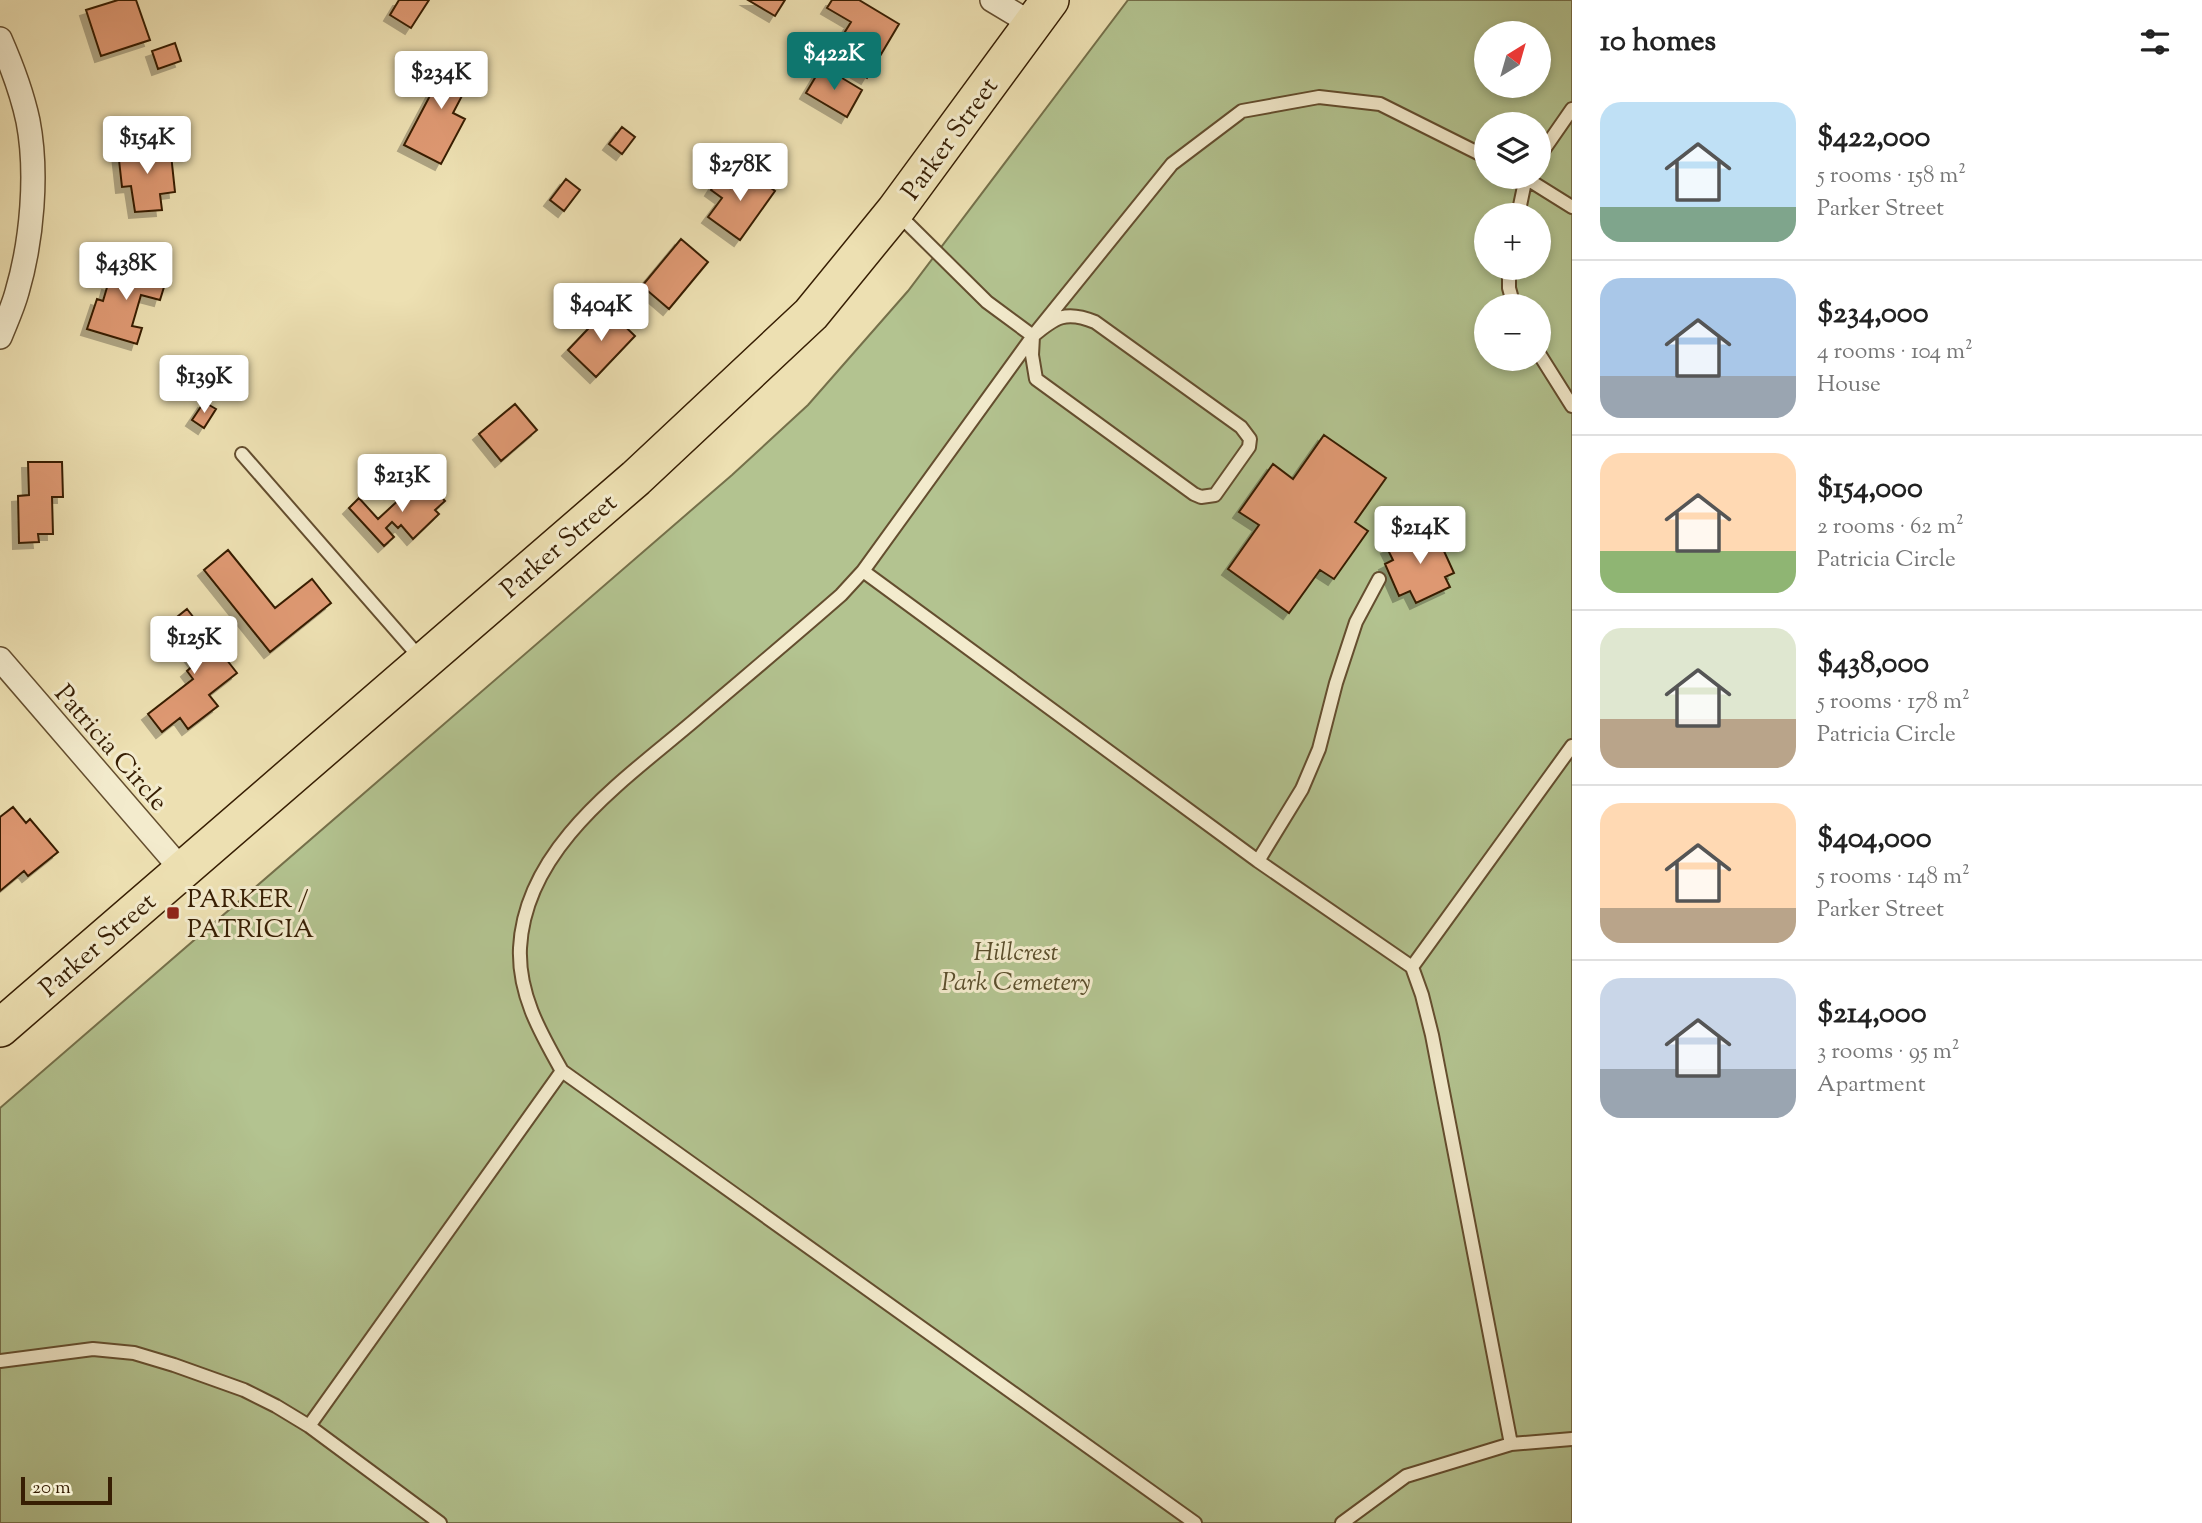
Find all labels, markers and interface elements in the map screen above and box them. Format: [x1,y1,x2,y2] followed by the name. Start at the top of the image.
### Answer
[1474,21,1550,98] north arrow
[1474,21,1551,371] map controls
[1600,21,1716,64] text: 10 homes
[2136,23,2174,61] icon: filters
[785,32,883,92] pin: $422K
[803,38,865,71] text: $422K
[392,52,490,111] pin: $234K
[411,57,471,90] text: $234K
[894,70,1008,208] street label: Parker Street
[1474,112,1551,189] button: layers
[98,116,196,176] pin: $154K
[1817,117,1930,160] text: $422,000
[119,122,175,155] text: $154K
[1656,130,1740,214] icon: home
[691,144,789,203] pin: $278K
[709,149,771,182] text: $278K
[1817,160,1966,193] text: 5 rooms · 158 m²
[1817,193,1944,226] text: Parker Street
[1474,203,1551,280] button: +
[77,243,175,302] pin: $438K
[95,248,157,281] text: $438K
[552,284,650,343] pin: $404K
[570,289,632,322] text: $404K
[1817,293,1929,336] text: $234,000
[1474,294,1551,371] button: −
[1656,306,1740,390] icon: home
[1817,336,1973,369] text: 4 rooms · 104 m²
[155,356,253,415] pin: $139K
[176,361,233,394] text: $139K
[1817,369,1881,402] text: House
[353,454,451,514] pin: $213K
[374,460,430,493] text: $213K
[1817,468,1923,511] text: $154,000
[1656,481,1740,565] icon: home
[493,486,626,608] street label: Parker Street
[1371,506,1469,566] pin: $214K
[1817,511,1964,544] text: 2 rooms · 62 m²
[1390,512,1450,545] text: $214K
[1817,544,1956,577] text: Patricia Circle
[145,616,243,676] pin: $125K
[166,622,222,655] text: $125K
[1817,643,1929,686] text: $438,000
[1656,656,1740,740] icon: home
[45,677,176,820] street label: Patricia Circle
[1817,686,1970,719] text: 5 rooms · 178 m²
[1817,719,1956,752] text: Patricia Circle
[1817,818,1932,861] text: $404,000
[1656,831,1740,915] icon: home
[1817,861,1970,894] text: 5 rooms · 148 m²
[187,882,314,949] place label: PARKER / PATRICIA
[32,885,165,1007] street label: Parker Street
[1817,894,1944,927] text: Parker Street
[165,905,181,921] marker: PARKER / PATRICIA
[941,935,1091,1002] park label: Hillcrest Park Cemetery
[1817,993,1927,1036] text: $214,000
[1656,1006,1740,1090] icon: home
[1817,1036,1960,1069] text: 3 rooms · 95 m²
[1817,1069,1926,1102] text: Apartment
[21,1474,112,1506] scale bar
[32,1475,71,1502] text: 20 m

